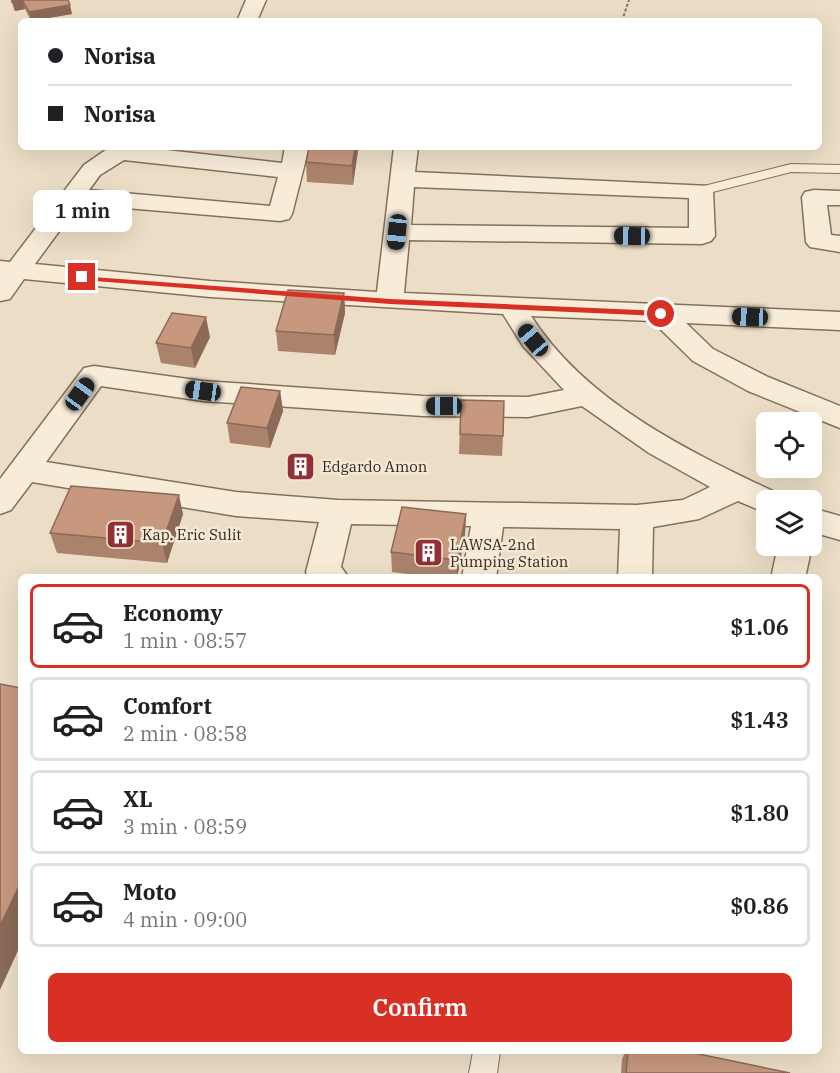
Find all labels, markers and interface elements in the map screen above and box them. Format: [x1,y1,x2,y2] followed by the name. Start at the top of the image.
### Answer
[84,41,156,70] text: Norisa
[84,99,156,128] text: Norisa
[32,190,132,232] callout: 1 min
[55,197,110,224] text: 1 min
[386,213,408,251] car
[614,227,650,245] car
[68,263,95,290] route end
[647,300,674,327] route start
[732,307,768,327] car
[515,320,551,360] car
[62,374,98,414] car
[184,380,222,402] car
[426,397,462,415] car
[756,412,822,556] map controls
[756,412,822,478] button: locate
[285,450,317,482] building icon: Edgardo Amon
[322,457,428,476] place label: Edgardo Amon
[756,490,822,556] button: layers
[105,518,137,550] building icon: Kap. Eric Sulit
[142,525,242,544] place label: Kap. Eric Sulit
[450,535,569,571] place label: LAWSA-2nd Pumping Station
[413,537,445,569] building icon: LAWSA-2nd Pumping Station
[123,598,223,627] text: Economy
[51,599,105,653] icon: car
[730,612,789,641] text: $1.06
[123,627,247,654] text: 1 min · 08:57
[123,691,212,720] text: Comfort
[51,692,105,746] icon: car
[730,705,789,734] text: $1.43
[123,720,247,747] text: 2 min · 08:58
[123,784,153,813] text: XL
[51,785,105,839] icon: car
[730,798,789,827] text: $1.80
[123,813,247,840] text: 3 min · 08:59
[123,877,177,906] text: Moto
[51,878,105,932] icon: car
[730,891,789,920] text: $0.86
[123,906,247,933] text: 4 min · 09:00
[48,973,792,1042] button: Confirm

